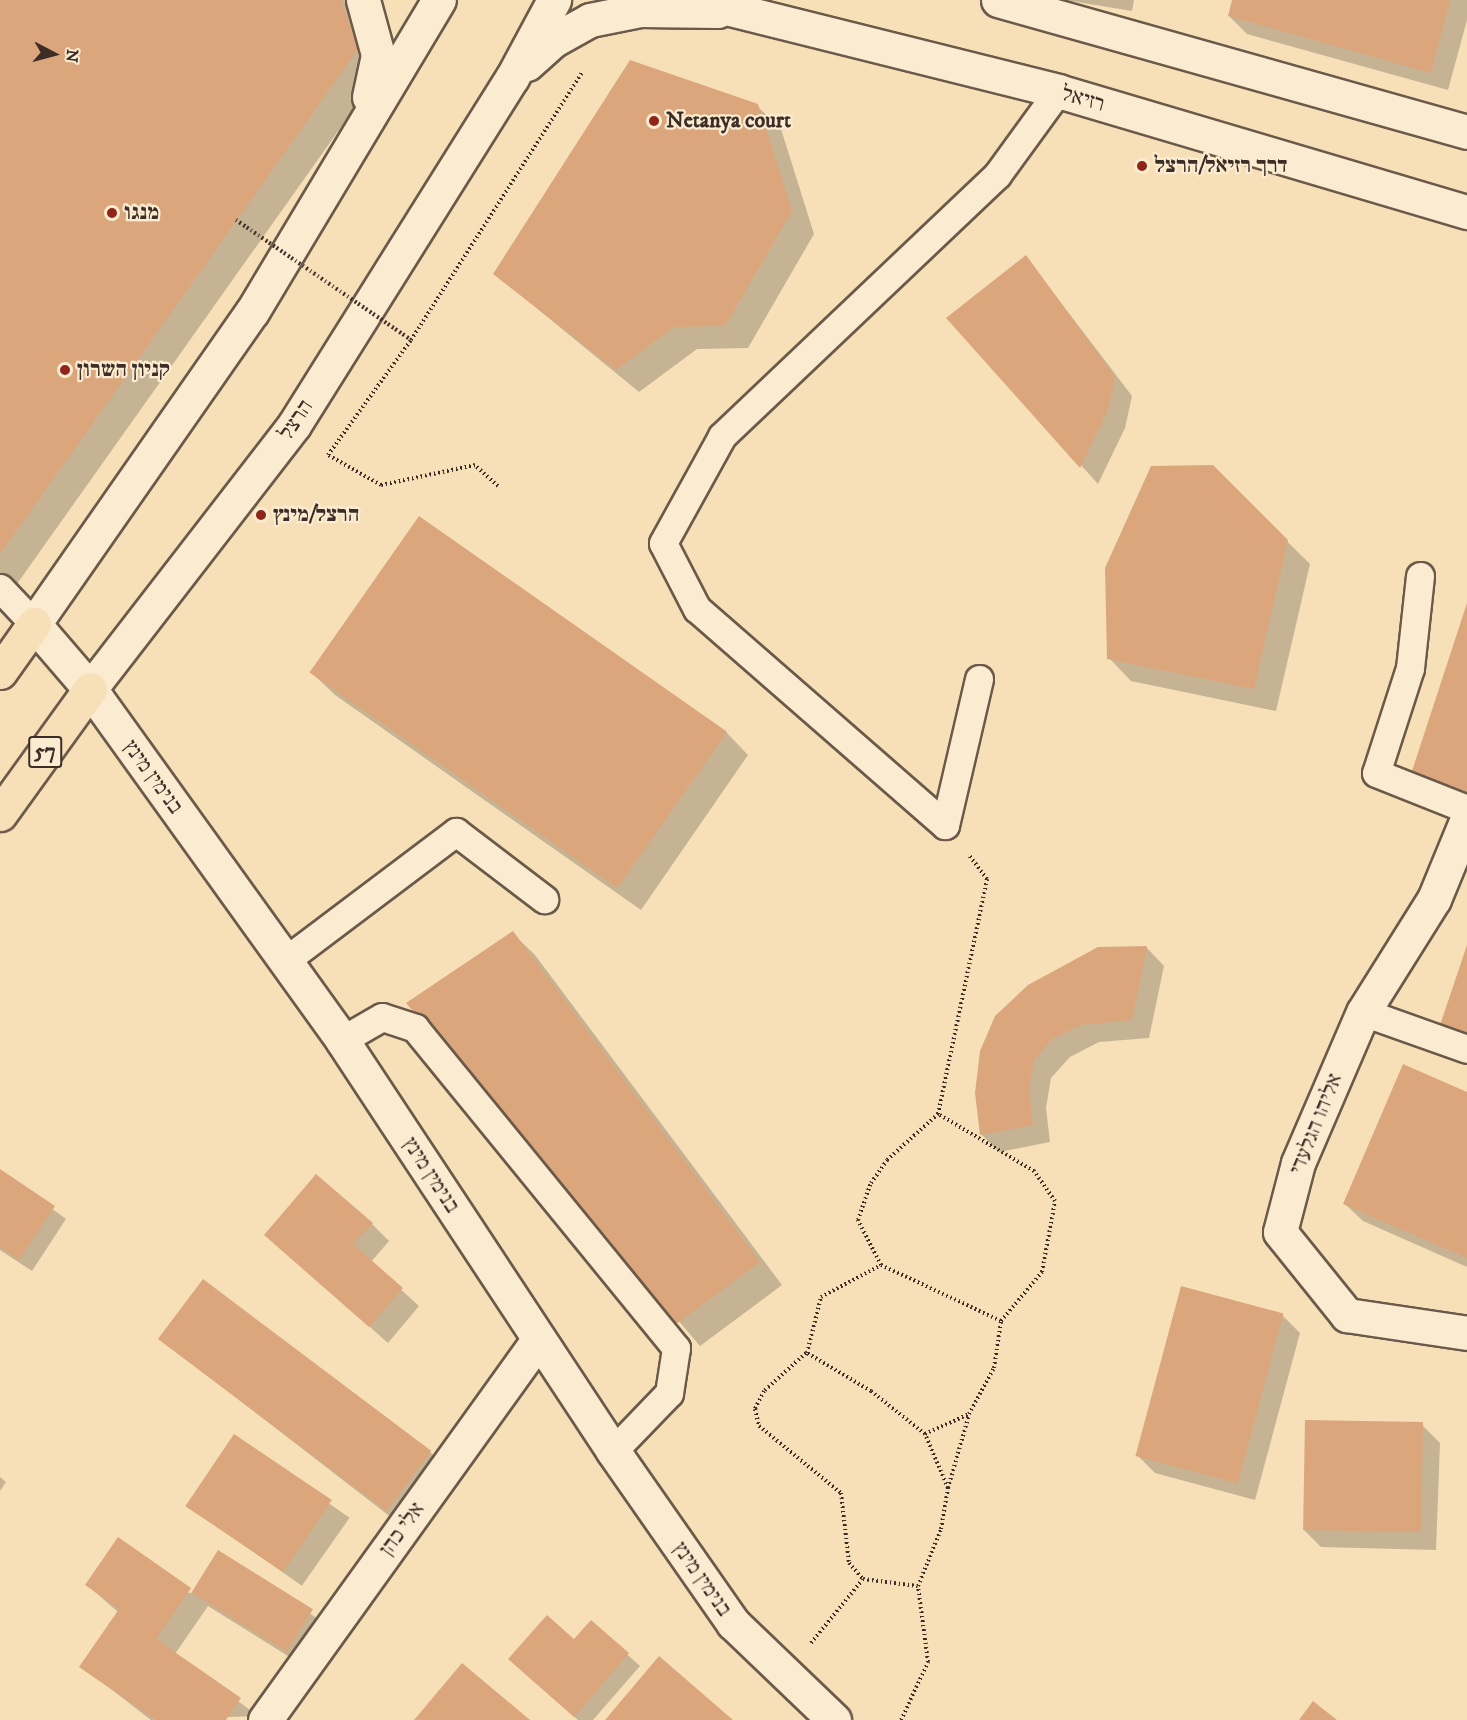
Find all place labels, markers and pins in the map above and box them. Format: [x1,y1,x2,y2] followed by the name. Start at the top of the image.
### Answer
[666,108,791,134] place label: Netanya court
[647,114,661,128] marker: Netanya court
[1154,153,1287,179] place label: דרך רזיאל/הרצל
[1135,159,1149,173] marker: דרך רזיאל/הרצל
[124,200,159,226] place label: מנגו
[105,206,119,220] marker: מנגו
[77,357,170,383] place label: קניון השרון
[58,363,72,377] marker: קניון השרון
[273,502,359,528] place label: הרצל/מינץ
[254,508,268,522] marker: הרצל/מינץ

